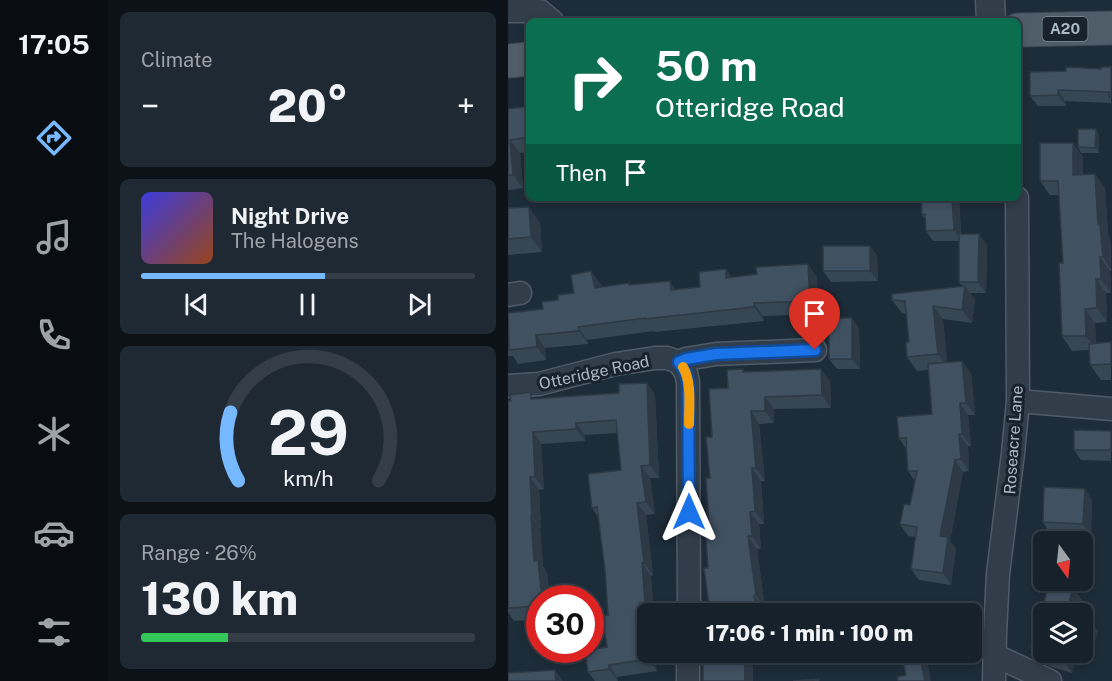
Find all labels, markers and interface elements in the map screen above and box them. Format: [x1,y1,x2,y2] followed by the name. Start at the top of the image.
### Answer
[1042,17,1088,41] road number: A20
[18,28,90,60] text: 17:05
[655,41,758,90] text: 50 m
[556,42,634,120] icon: right
[141,48,213,72] text: Climate
[268,79,348,132] text: 20°
[141,87,159,125] text: −
[457,87,475,125] text: +
[655,91,845,123] text: Otteridge Road
[33,117,75,159] icon: directions
[619,156,652,189] icon: arrive
[556,160,607,186] text: Then
[231,203,349,229] text: Night Drive
[33,216,75,258] icon: music
[231,229,359,253] text: The Halogens
[180,288,213,321] icon: previous
[291,288,324,321] icon: pause
[403,288,436,321] icon: next
[789,288,840,350] pin
[798,297,831,330] icon: arrive
[33,314,75,356] icon: phone
[537,352,651,393] street label: Otteridge Road
[1000,385,1027,495] street label: Roseacre Lane
[268,396,348,469] text: 29
[33,413,75,455] icon: climate
[283,466,333,491] text: km/h
[657,480,721,544] position arrow
[33,512,75,554] icon: car
[1033,531,1093,591] north arrow
[1033,531,1093,663] map controls
[141,541,257,565] text: Range · 26%
[141,572,298,625] text: 130 km
[526,585,604,663] speed limit sign: 30
[1033,603,1093,663] button: layers
[33,611,75,653] icon: filters
[706,620,913,646] text: 17:06 · 1 min · 100 m

